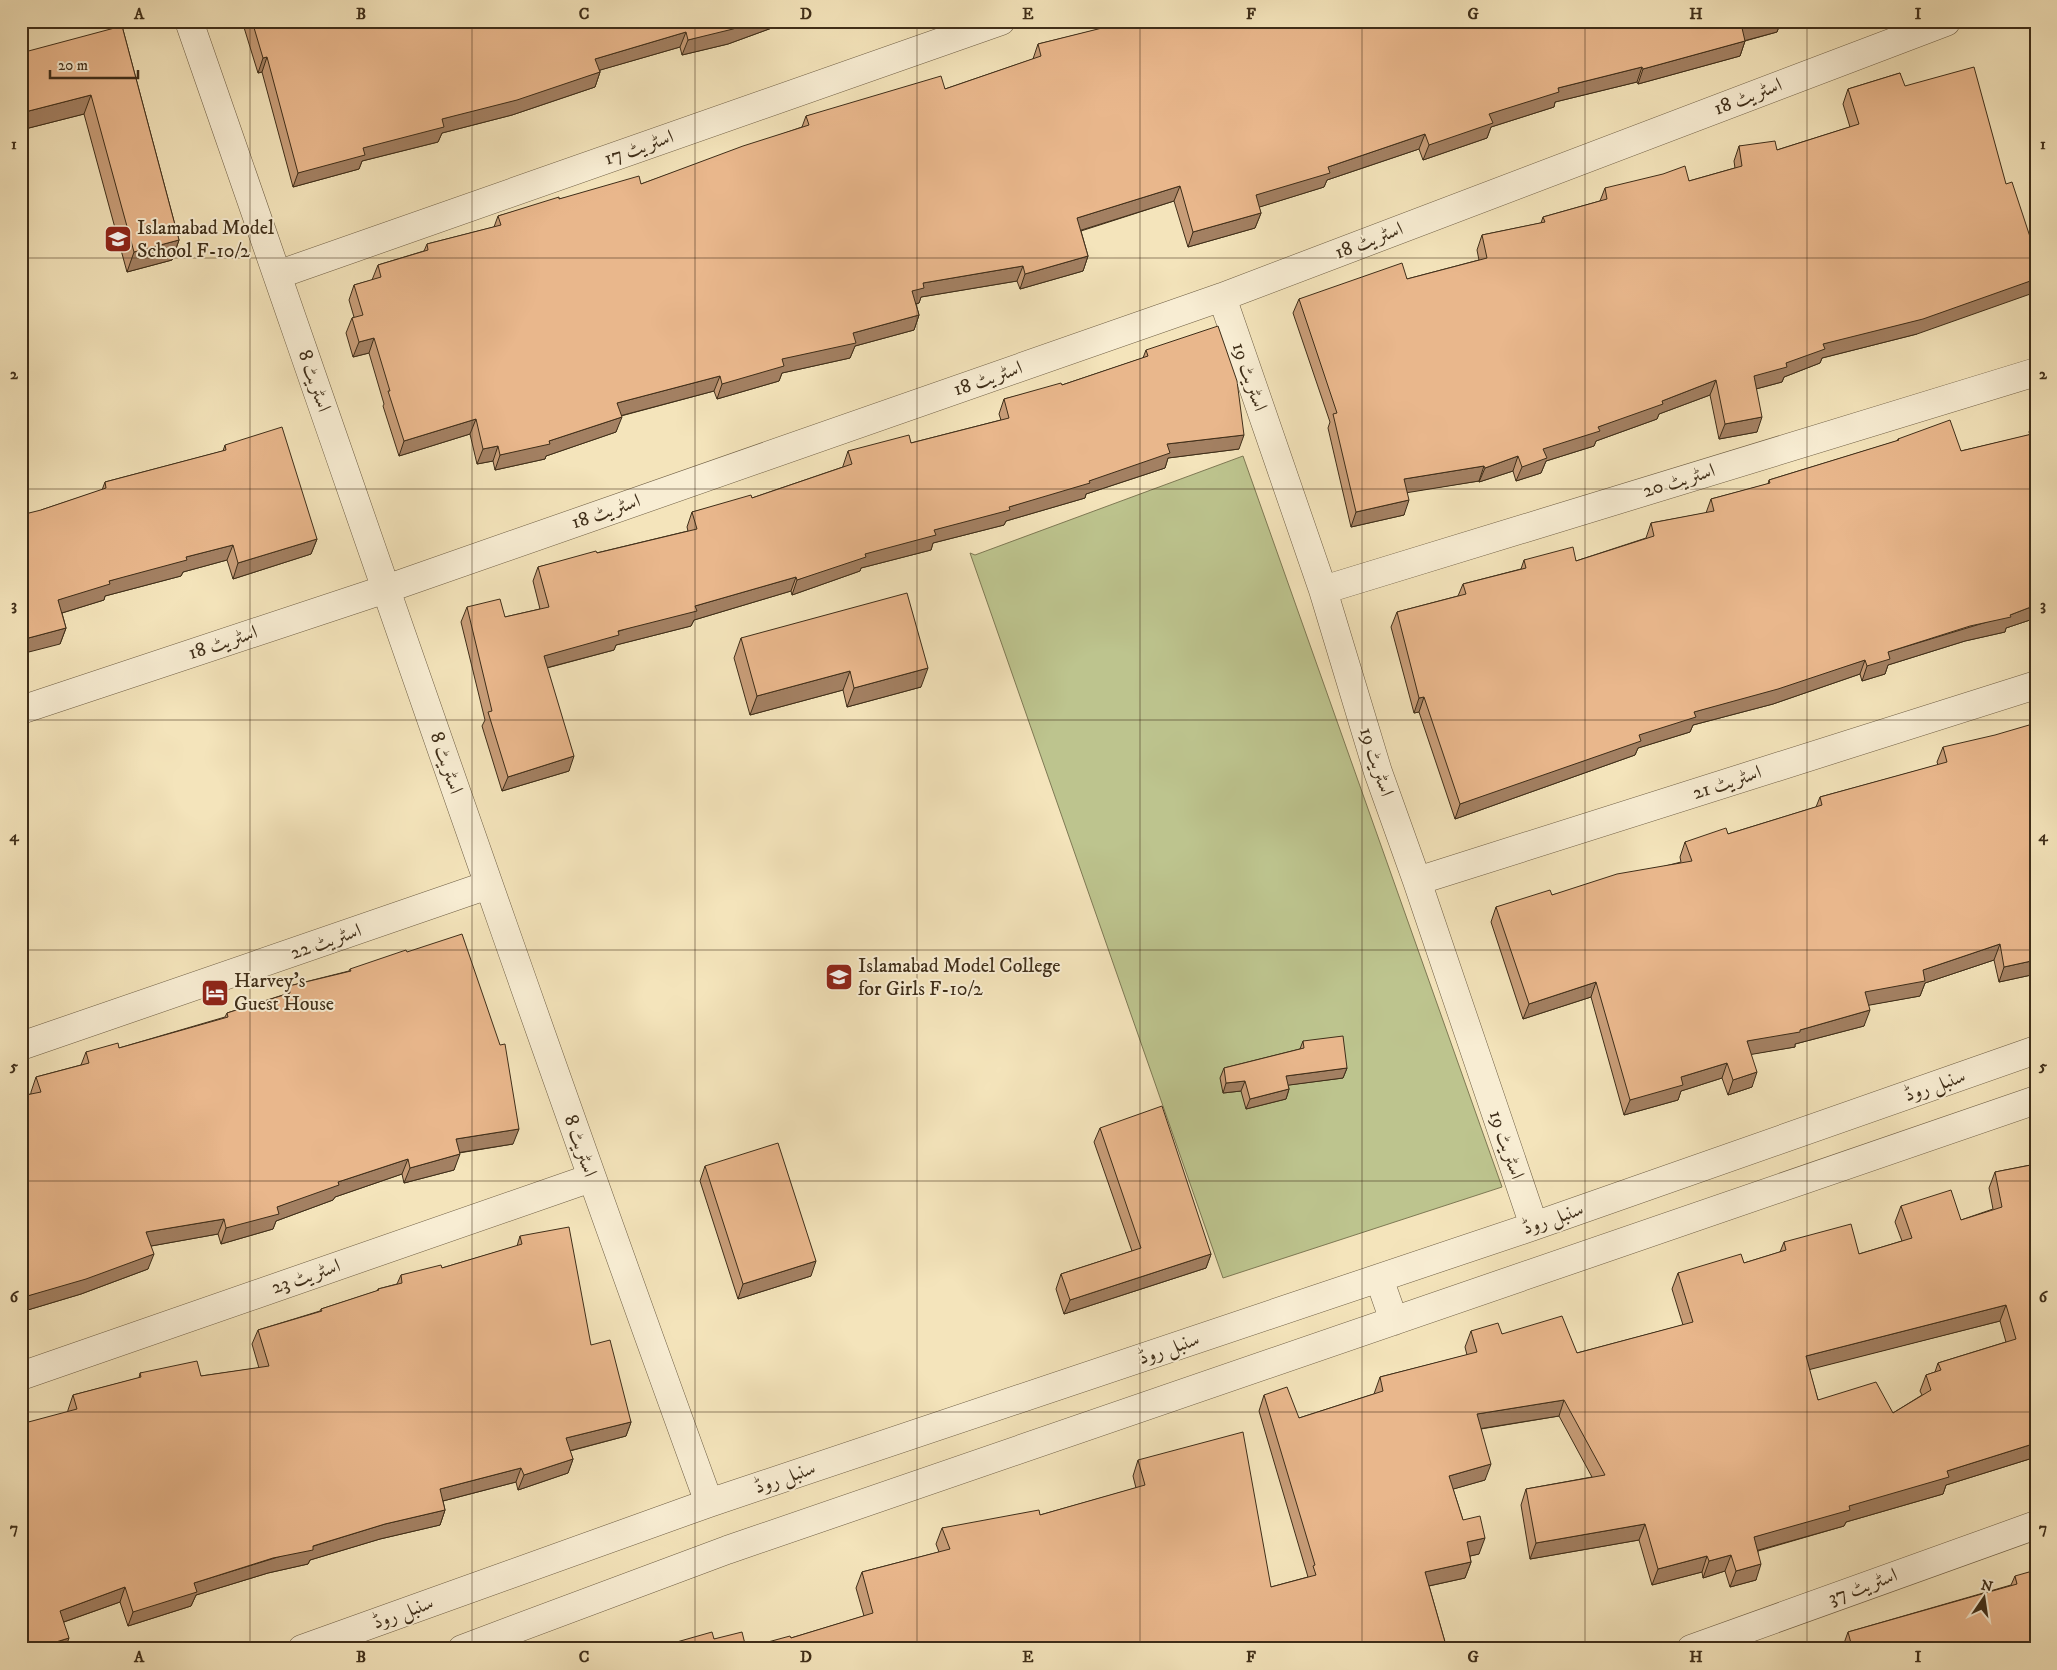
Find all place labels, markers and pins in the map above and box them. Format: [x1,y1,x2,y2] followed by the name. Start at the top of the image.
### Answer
[137,216,274,264] place label: Islamabad Model School F-10/2
[103,224,133,254] school or university icon: Islamabad Model School F-10/2
[858,954,1061,1002] place label: Islamabad Model College for Girls F-10/2
[824,962,854,992] school or university icon: Islamabad Model College for Girls F-10/2
[234,969,334,1017] place label: Harvey's Guest House
[200,978,230,1008] hotel icon: Harvey's Guest House

